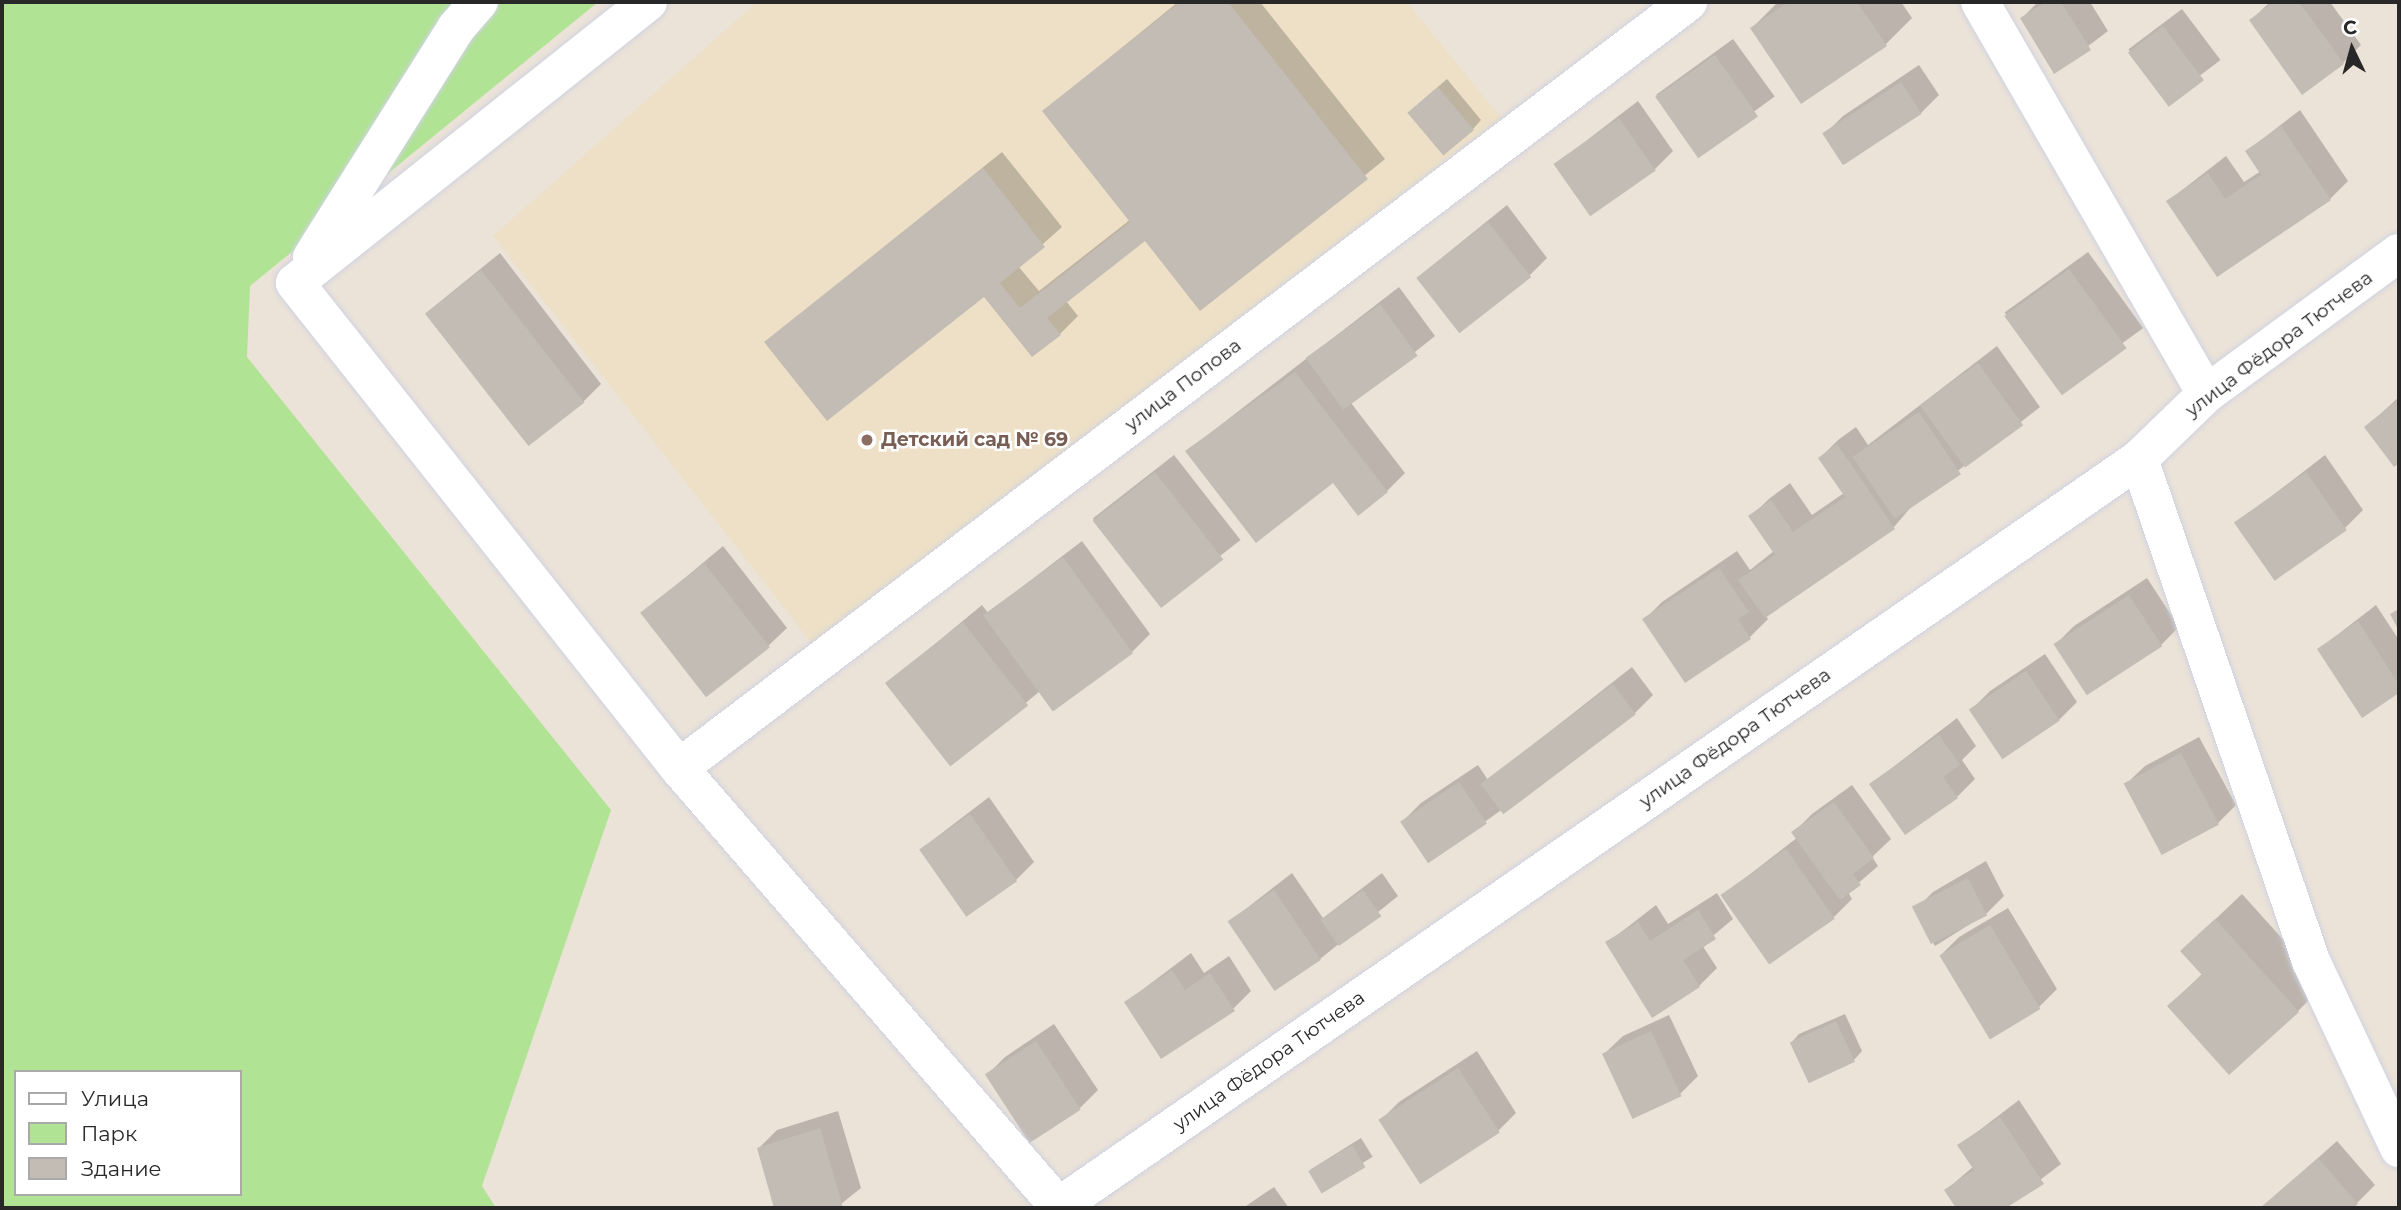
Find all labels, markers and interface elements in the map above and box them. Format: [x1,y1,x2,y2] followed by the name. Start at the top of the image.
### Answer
[2317,14,2387,84] north arrow
[2342,16,2358,40] text: С
[2181,266,2377,422] street label: улица Фёдора Тютчева
[1120,334,1246,436] street label: улица Попова
[881,429,1068,451] place label: Детский сад № 69
[859,432,875,448] marker: Детский сад № 69
[1635,663,1835,813] street label: улица Фёдора Тютчева
[1169,986,1369,1136] street label: улица Фёдора Тютчева
[14,1070,242,1196] legend
[81,1086,149,1111] text: Улица
[81,1121,137,1146] text: Парк
[81,1156,162,1181] text: Здание

